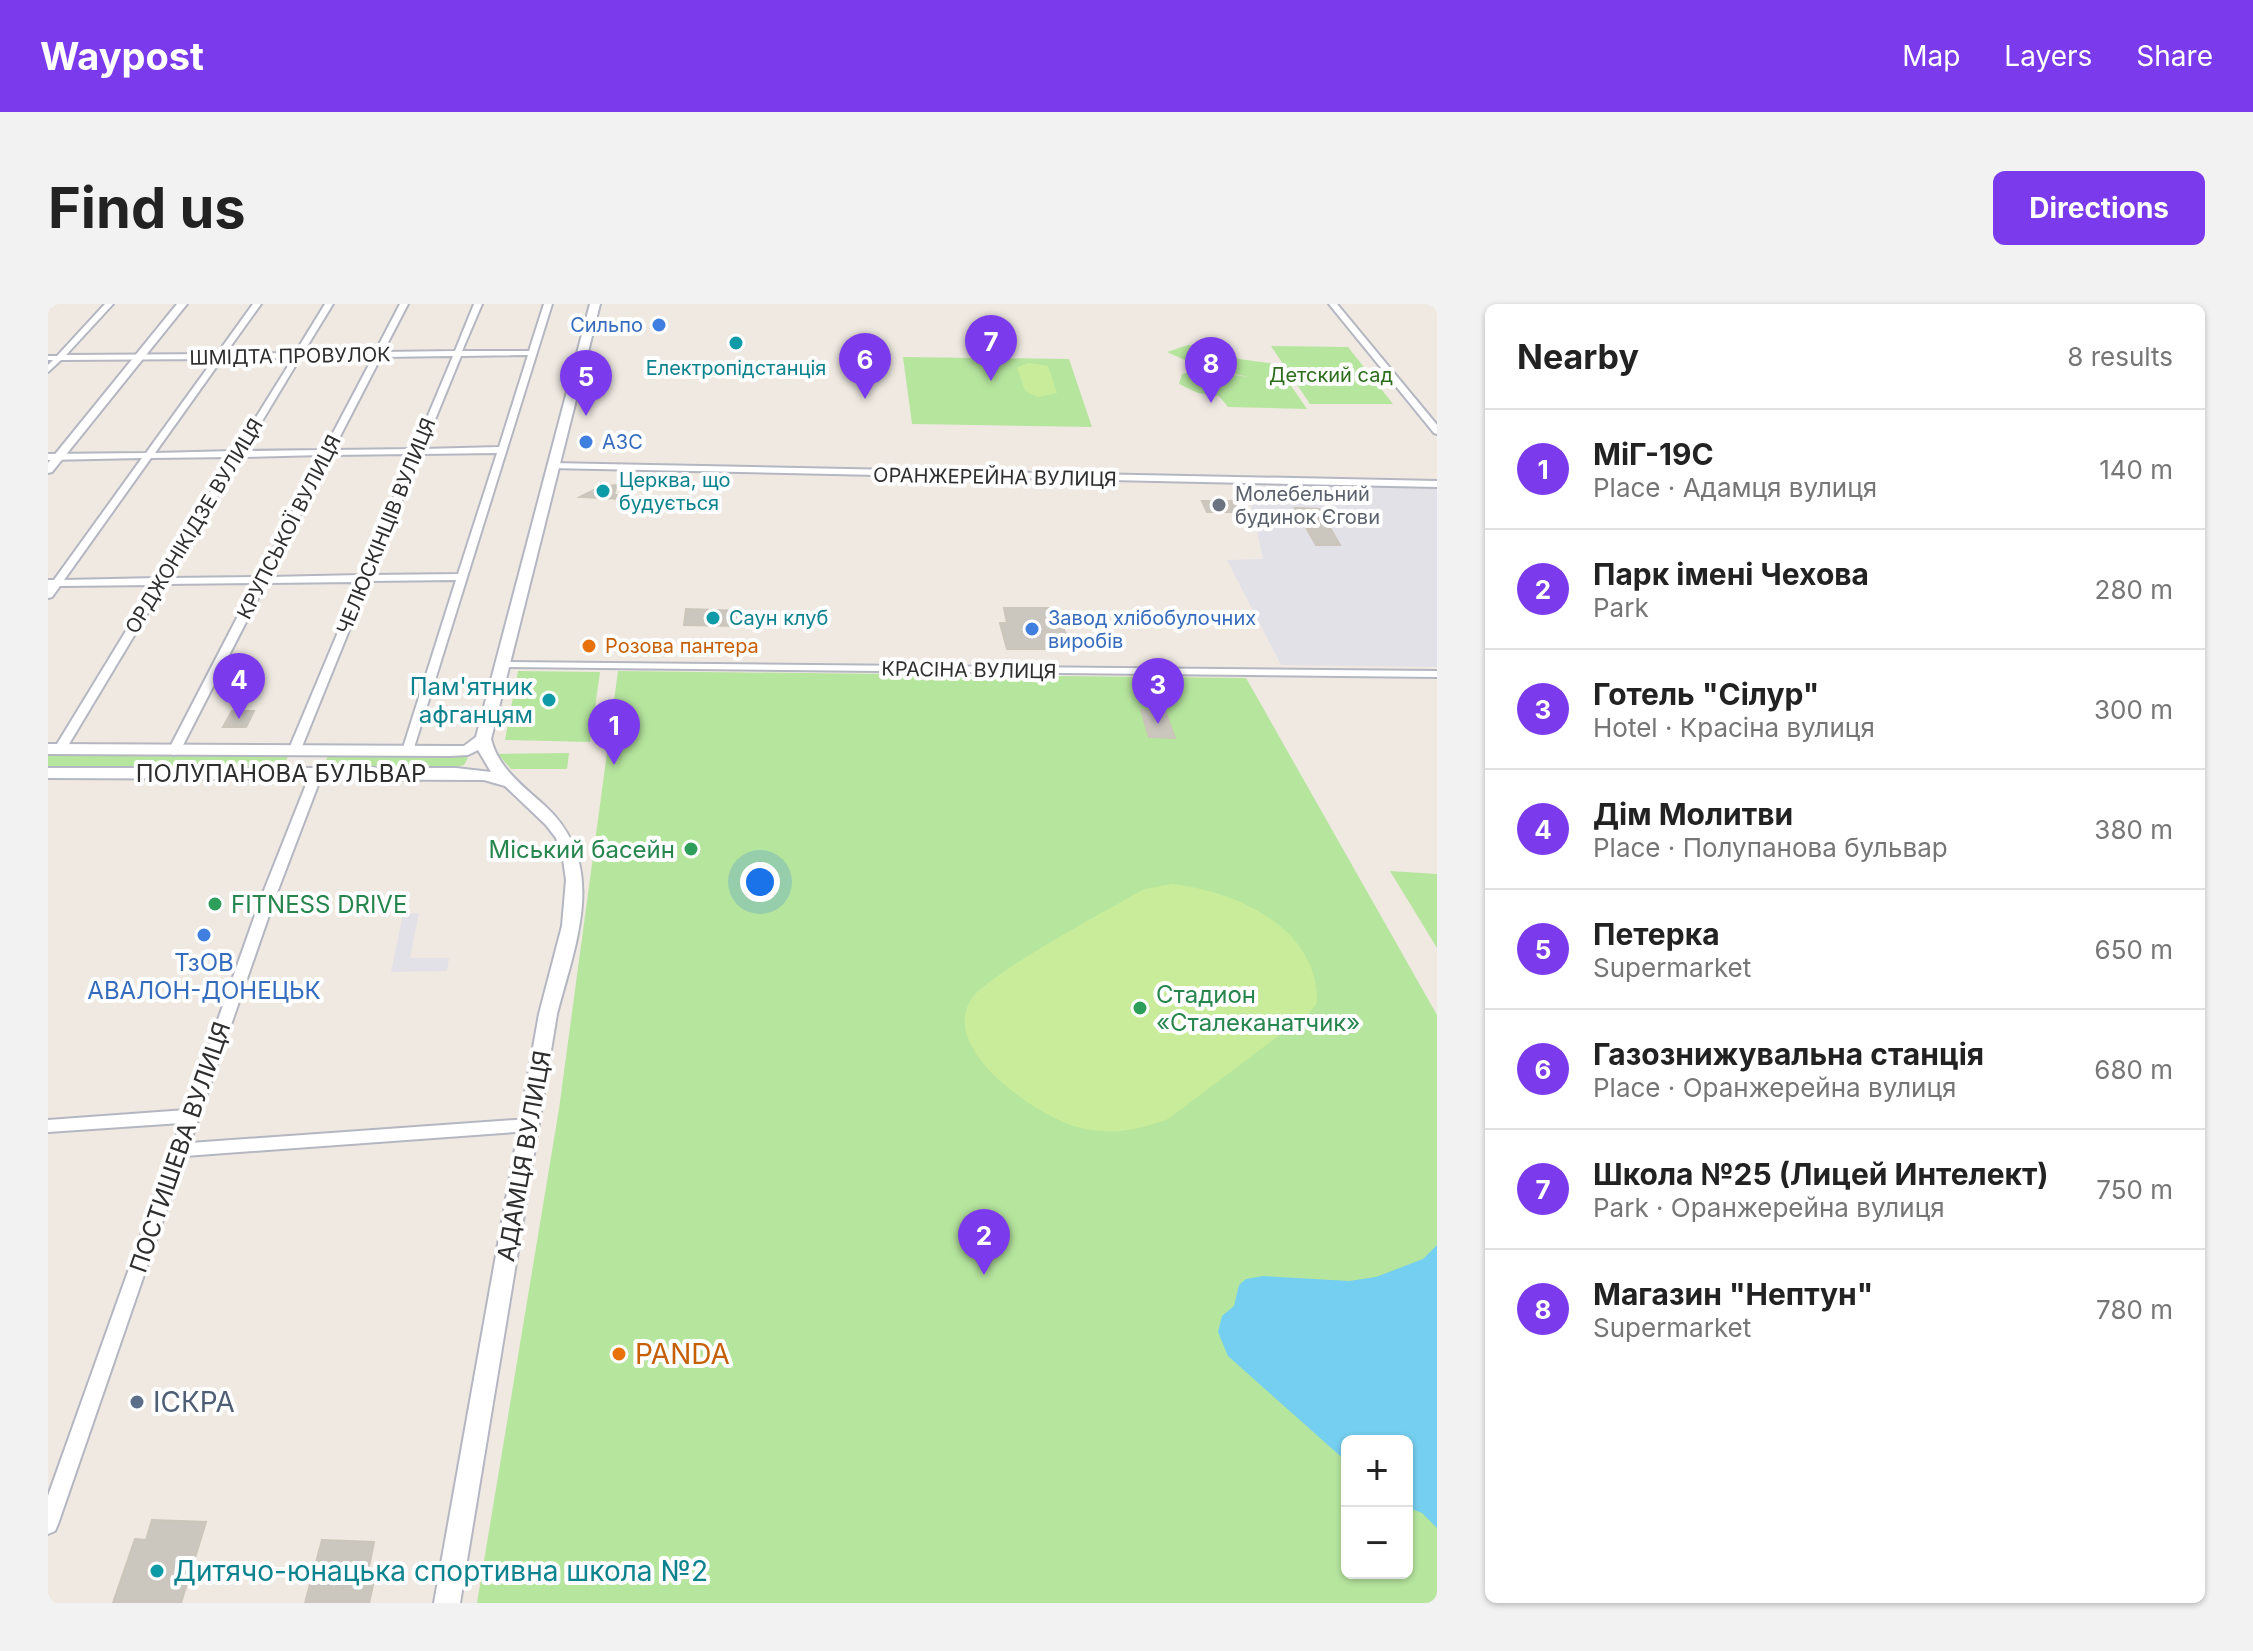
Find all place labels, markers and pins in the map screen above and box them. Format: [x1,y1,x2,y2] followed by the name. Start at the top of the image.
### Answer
[570,313,643,337] place label: Сильпо
[965,315,1017,381] pin: 7
[650,316,668,334] marker: Сильпо
[839,333,891,399] pin: 6
[727,334,745,352] marker: Електропідстанція
[1185,337,1237,403] pin: 8
[560,350,612,416] pin: 5
[646,356,826,380] place label: Електропідстанція
[602,430,643,454] place label: АЗС
[577,433,595,451] marker: АЗС
[619,468,731,515] place label: Церква, що будується
[594,482,612,500] marker: Церква, що будується
[1235,482,1380,529] place label: Молебельний будинок Єгови
[1210,496,1228,514] marker: Молебельний будинок Єгови
[729,606,828,630] place label: Саун клуб
[1048,606,1256,653] place label: Завод хлібобулочних виробів
[704,609,722,627] marker: Саун клуб
[1023,620,1041,638] marker: Завод хлібобулочних виробів
[605,634,759,658] place label: Розова пантера
[580,637,598,655] marker: Розова пантера
[213,653,265,719] pin: 4
[1132,658,1184,724] pin: 3
[410,672,533,729] place label: Пам'ятник афганцям
[540,691,558,709] marker: Пам'ятник афганцям
[588,699,640,765] pin: 1
[488,835,675,864] place label: Міський басейн
[682,840,700,858] marker: Міський басейн
[231,890,407,919] place label: FITNESS DRIVE
[206,895,224,913] marker: FITNESS DRIVE
[195,926,213,944] marker: ТзОВ АВАЛОН-ДОНЕЦЬК
[87,948,321,1005] place label: ТзОВ АВАЛОН-ДОНЕЦЬК
[1156,980,1360,1037] place label: Стадион «Сталеканатчик»
[1131,999,1149,1017] marker: Стадион «Сталеканатчик»
[958,1209,1010,1275] pin: 2
[635,1337,730,1371] place label: PANDA
[610,1345,628,1363] marker: PANDA
[153,1385,235,1419] place label: ІСКРА
[128,1393,146,1411] marker: ІСКРА
[173,1554,708,1588] place label: Дитячо-юнацька спортивна школа №2
[148,1562,166,1580] marker: Дитячо-юнацька спортивна школа №2

